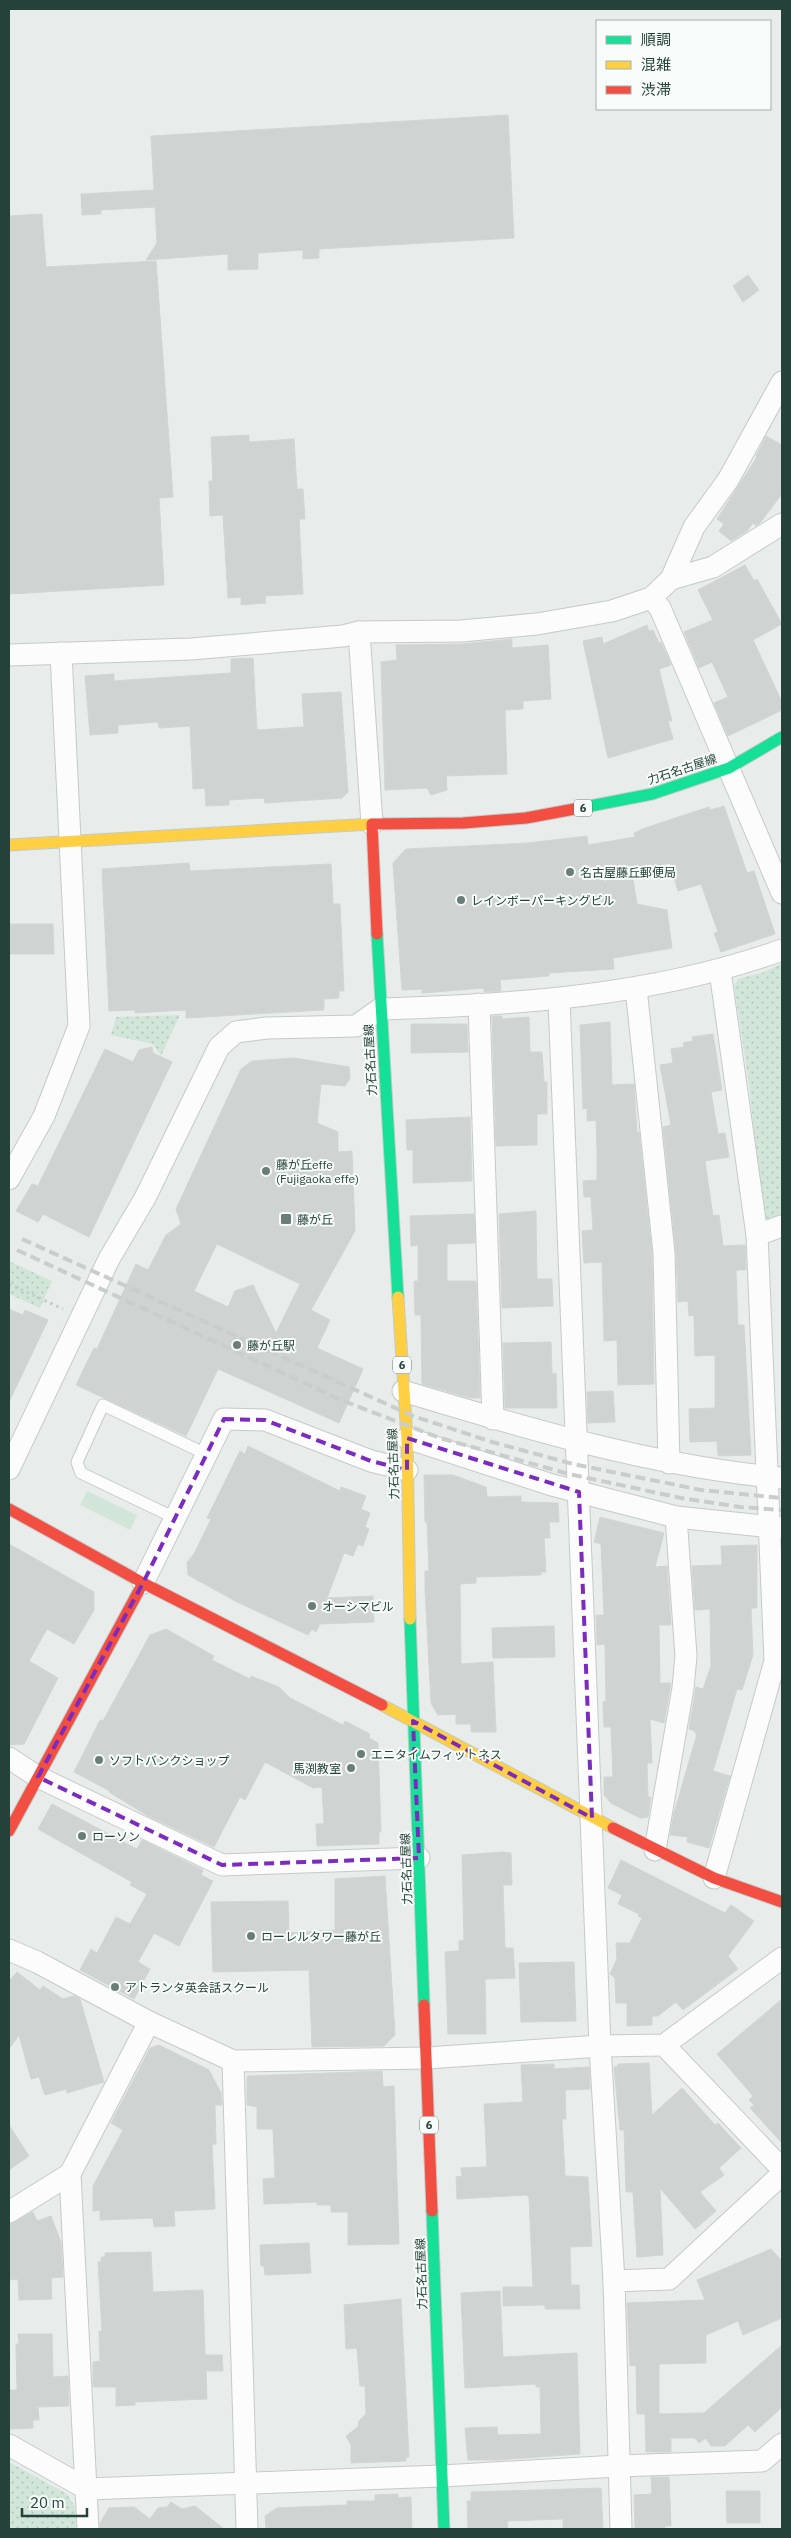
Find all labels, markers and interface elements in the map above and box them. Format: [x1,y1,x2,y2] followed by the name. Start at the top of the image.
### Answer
[596,20,771,110] legend
[641,30,671,49] text: 順調
[641,55,671,74] text: 混雑
[641,80,671,99] text: 渋滞
[645,751,719,787] street label: 力石名古屋線
[574,800,592,816] road number: 6
[580,865,676,880] place label: 名古屋藤丘郵便局
[564,866,576,878] marker: 名古屋藤丘郵便局
[471,893,615,908] place label: レインボーパーキングビル
[455,894,467,906] marker: レインボーパーキングビル
[361,1024,379,1096] street label: 力石名古屋線
[276,1157,359,1186] place label: 藤が丘effe (Fujigaoka effe)
[260,1165,272,1177] marker: 藤が丘effe (Fujigaoka effe)
[279,1212,293,1226] marker: 藤が丘
[297,1212,333,1227] place label: 藤が丘
[247,1338,295,1353] place label: 藤が丘駅
[231,1339,243,1351] marker: 藤が丘駅
[393,1356,411,1374] road number: 6
[384,1428,402,1500] street label: 力石名古屋線
[322,1599,394,1614] place label: オーシマビル
[306,1600,318,1612] marker: オーシマビル
[371,1747,502,1762] place label: エニタイムフィットネス
[355,1748,367,1760] marker: エニタイムフィットネス
[109,1753,230,1768] place label: ソフトバンクショップ
[93,1754,105,1766] marker: ソフトバンクショップ
[293,1761,341,1776] place label: 馬渕教室
[345,1762,357,1774] marker: 馬渕教室
[92,1829,140,1844] place label: ローソン
[76,1830,88,1842] marker: ローソン
[397,1833,415,1905] street label: 力石名古屋線
[261,1929,381,1944] place label: ローレルタワー藤が丘
[245,1930,257,1942] marker: ローレルタワー藤が丘
[125,1980,269,1995] place label: アトランタ英会話スクール
[109,1981,121,1993] marker: アトランタ英会話スクール
[420,2116,438,2134] road number: 6
[412,2238,430,2310] street label: 力石名古屋線
[22,2486,88,2518] scale bar
[30,2493,65,2512] text: 20 m

